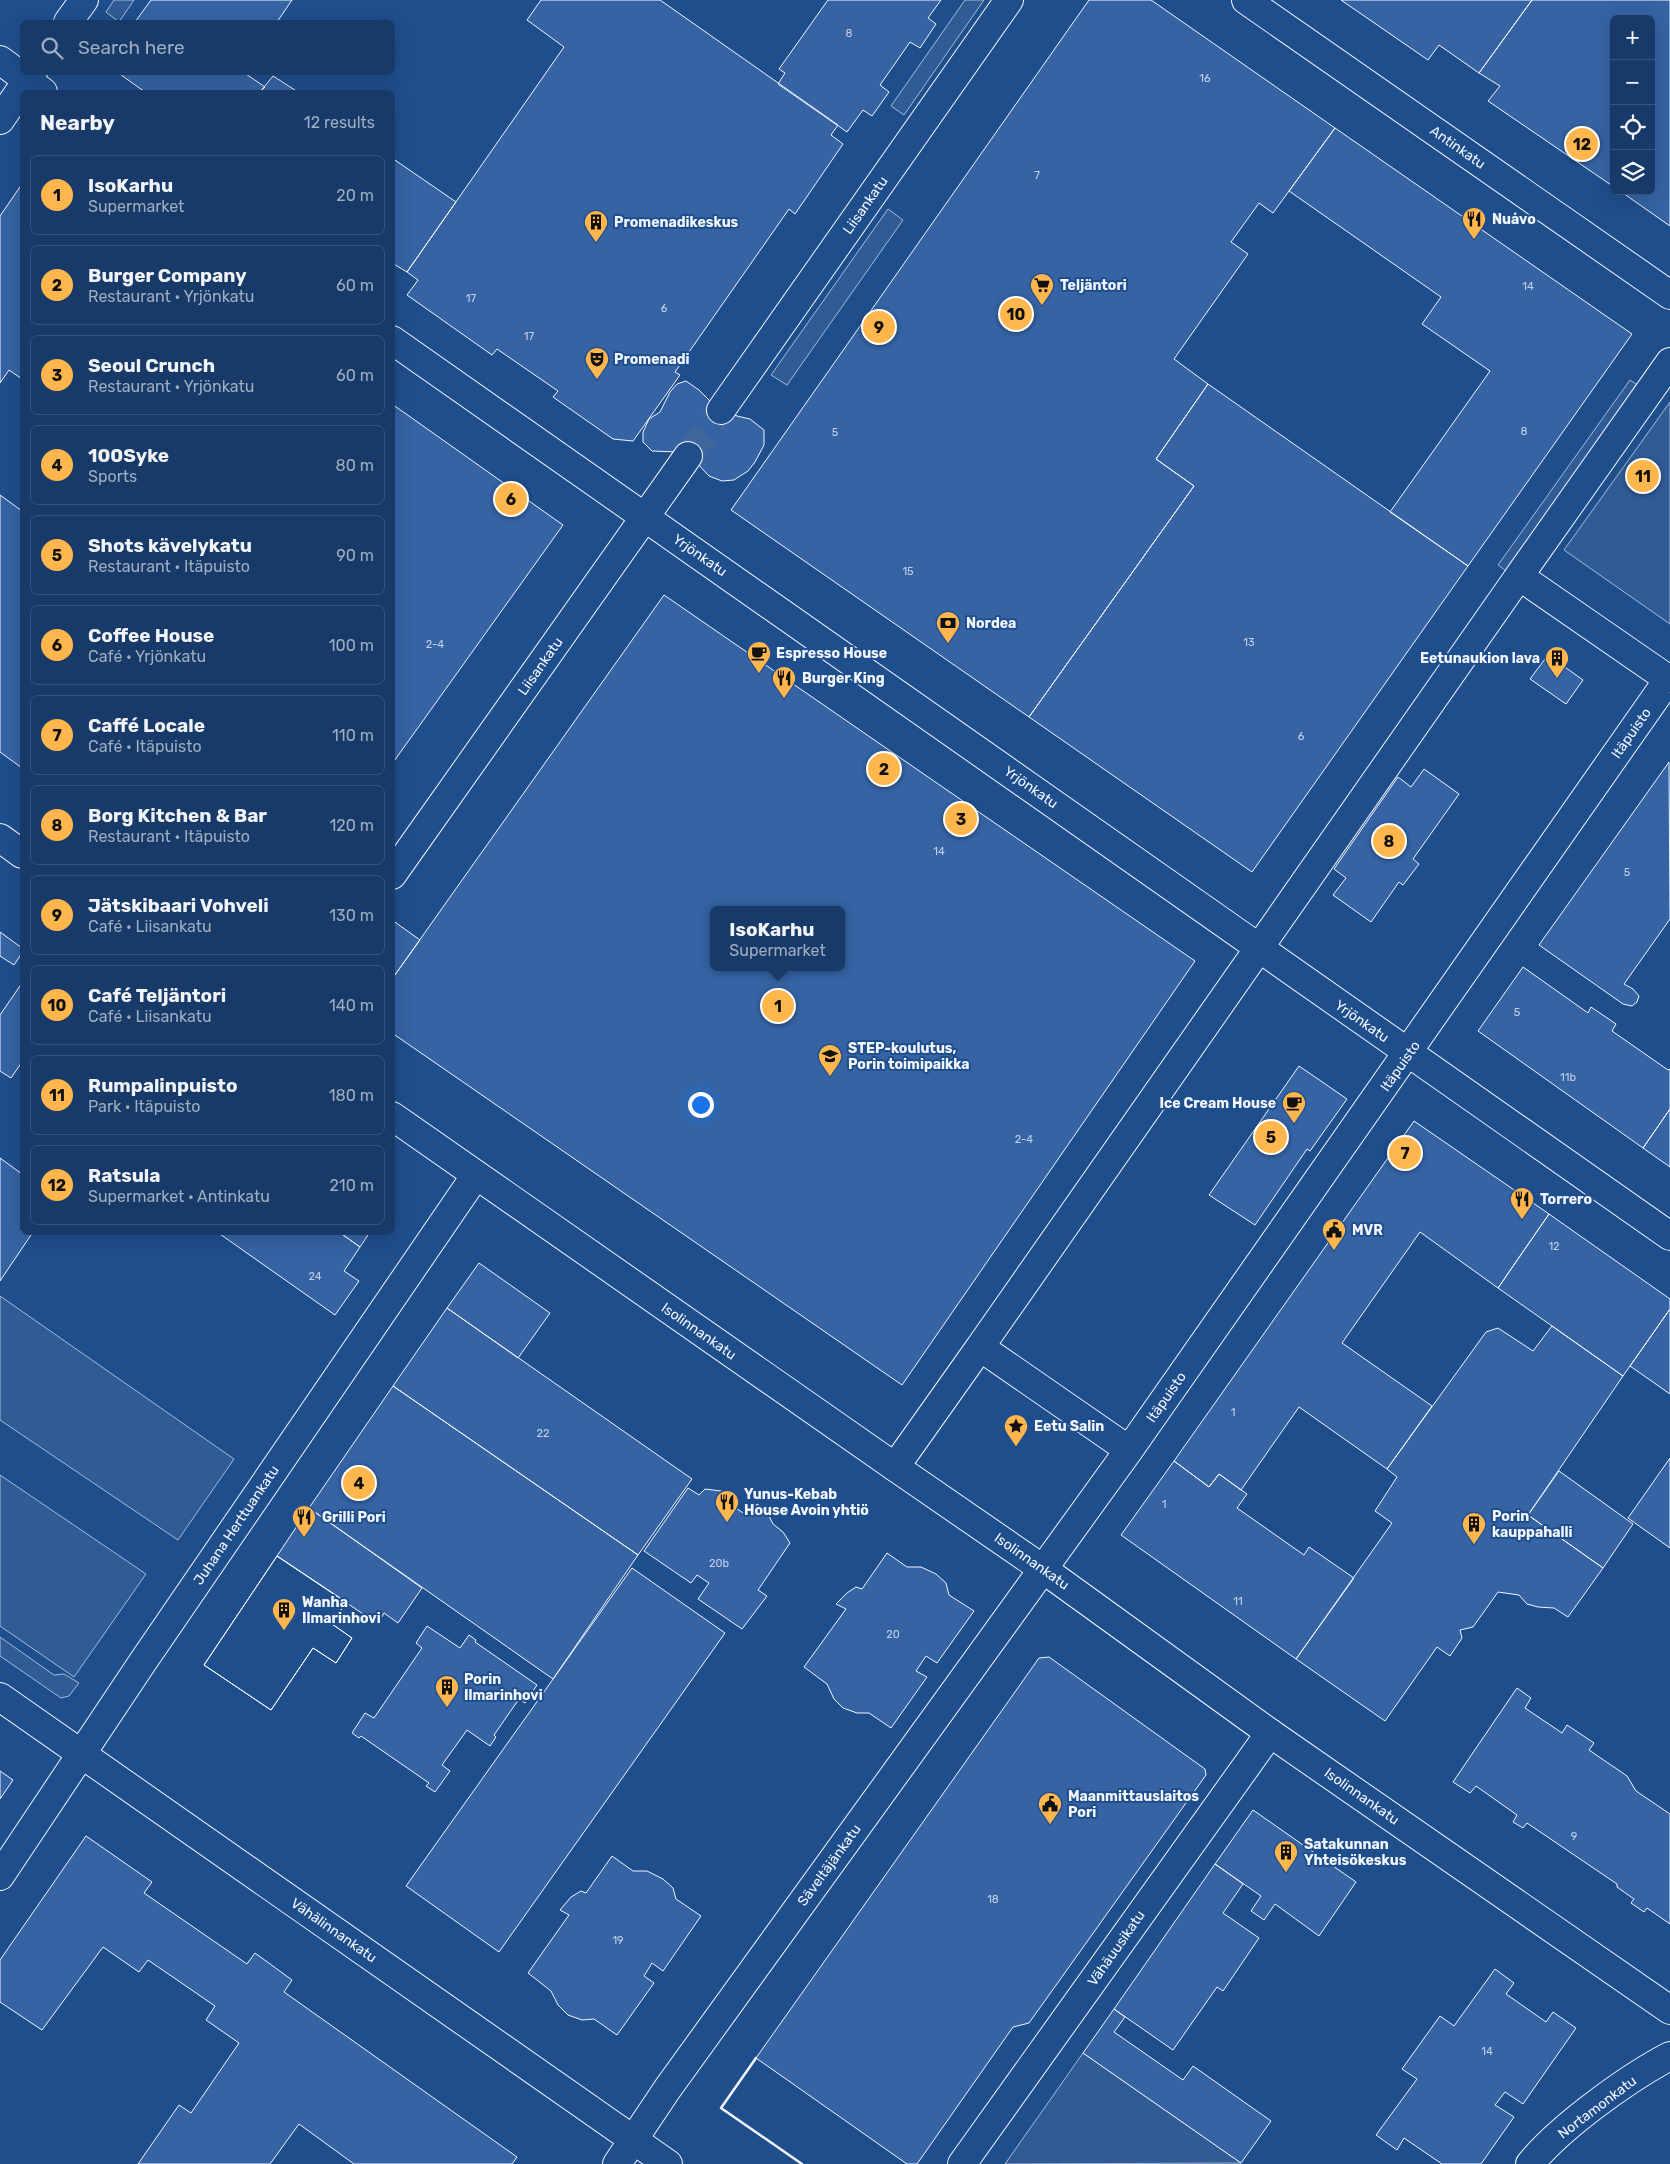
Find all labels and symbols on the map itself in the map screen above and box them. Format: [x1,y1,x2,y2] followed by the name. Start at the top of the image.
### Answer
[846,27,853,40] house number: 8
[1199,72,1211,85] house number: 16
[1427,122,1489,173] street label: Antinkatu
[1566,125,1598,163] pin: 12
[1034,169,1040,182] house number: 7
[839,173,891,237] street label: Liisankatu
[1461,206,1487,240] restaurant icon: Nuåvo
[583,209,609,243] building icon: Promenadikeskus
[1492,211,1536,228] place label: Nuåvo
[614,214,739,231] place label: Promenadikeskus
[1029,272,1055,306] supermarket icon: Teljäntori
[1060,277,1127,294] place label: Teljäntori
[1522,280,1534,293] house number: 14
[466,292,477,305] house number: 17
[1000,295,1032,333] pin: 10
[661,302,668,315] house number: 6
[863,308,895,346] pin: 9
[524,330,535,343] house number: 17
[584,346,610,380] theatre icon: Promenadi
[614,351,690,368] place label: Promenadi
[1521,425,1528,438] house number: 8
[832,426,839,439] house number: 5
[1627,457,1659,495] pin: 11
[495,480,527,518] pin: 6
[669,531,730,580] street label: Yrjönkatu
[902,565,914,578] house number: 15
[935,610,961,644] bank icon: Nordea
[966,615,1016,632] place label: Nordea
[514,634,566,698] street label: Liisankatu
[1243,636,1255,649] house number: 13
[426,638,444,651] house number: 2-4
[746,640,772,674] cafe icon: Espresso House
[776,645,887,662] place label: Espresso House
[1544,645,1570,679] building icon: Eetunaukion lava
[1420,650,1540,667] place label: Eetunaukion lava
[771,665,797,699] restaurant icon: Burger King
[802,670,885,687] place label: Burger King
[1608,705,1655,762] street label: Itäpuisto
[1298,730,1305,743] house number: 6
[868,750,900,788] pin: 2
[1000,763,1061,812] street label: Yrjönkatu
[945,800,977,838] pin: 3
[1373,822,1405,860] pin: 8
[933,845,945,858] house number: 14
[1624,866,1631,879] house number: 5
[762,987,794,1025] pin: 1
[1331,997,1392,1046] street label: Yrjönkatu
[1514,1006,1521,1019] house number: 5
[1377,1038,1424,1095] street label: Itäpuisto
[848,1040,970,1073] place label: STEP-koulutus, Porin toimipaikka
[817,1043,843,1077] school or university icon: STEP-koulutus, Porin toimipaikka
[1560,1071,1576,1084] house number: 11b
[1281,1090,1307,1124] cafe icon: Ice Cream House
[688,1092,714,1118] your location
[1159,1095,1276,1112] place label: Ice Cream House
[1255,1118,1287,1156] pin: 5
[1015,1133,1033,1146] house number: 2-4
[1389,1134,1421,1172] pin: 7
[1509,1186,1535,1220] restaurant icon: Torrero
[1540,1191,1592,1208] place label: Torrero
[1321,1217,1347,1251] public building icon: MVR
[1352,1222,1383,1239] place label: MVR
[1548,1240,1560,1253] house number: 12
[308,1270,322,1283] house number: 24
[658,1299,739,1364] street label: Isolinnankatu
[1143,1369,1190,1426] street label: Itäpuisto
[1231,1406,1235,1419] house number: 1
[1003,1413,1029,1447] place icon: Eetu Salin
[1034,1418,1104,1435] place label: Eetu Salin
[537,1427,549,1440] house number: 22
[190,1462,283,1588] street label: Juhana Herttuankatu
[343,1464,375,1502] pin: 4
[744,1486,869,1519] place label: Yunus-Kebab House Avoin yhtiö
[714,1489,740,1523] restaurant icon: Yunus-Kebab House Avoin yhtiö
[1162,1498,1166,1511] house number: 1
[291,1504,317,1538] restaurant icon: Grilli Pori
[1492,1508,1573,1541] place label: Porin kauppahalli
[322,1509,386,1526] place label: Grilli Pori
[1461,1511,1487,1545] building icon: Porin kauppahalli
[991,1529,1072,1594] street label: Isolinnankatu
[709,1557,729,1570] house number: 20b
[302,1594,381,1627] place label: Wanha Ilmarinhovi
[1233,1595,1243,1608] house number: 11
[271,1597,297,1631] building icon: Wanha Ilmarinhovi
[886,1628,900,1641] house number: 20
[464,1671,543,1704] place label: Porin Ilmarinhovi
[434,1674,460,1708] building icon: Porin Ilmarinhovi
[1321,1764,1402,1829] street label: Isolinnankatu
[1068,1788,1199,1821] place label: Maanmittauslaitos Pori
[1037,1791,1063,1825] public building icon: Maanmittauslaitos Pori
[794,1821,865,1909] street label: Säveltäjänkatu
[1571,1830,1577,1843] house number: 9
[1304,1836,1407,1869] place label: Satakunnan Yhteisökeskus
[1273,1839,1299,1873] building icon: Satakunnan Yhteisökeskus
[987,1893,999,1906] house number: 18
[287,1894,380,1966] street label: Vähälinnankatu
[1084,1907,1149,1989] street label: Vähäuusikatu
[612,1934,624,1947] house number: 19
[1481,2045,1493,2058] house number: 14
[1555,2072,1640,2142] street label: Nortamonkatu

